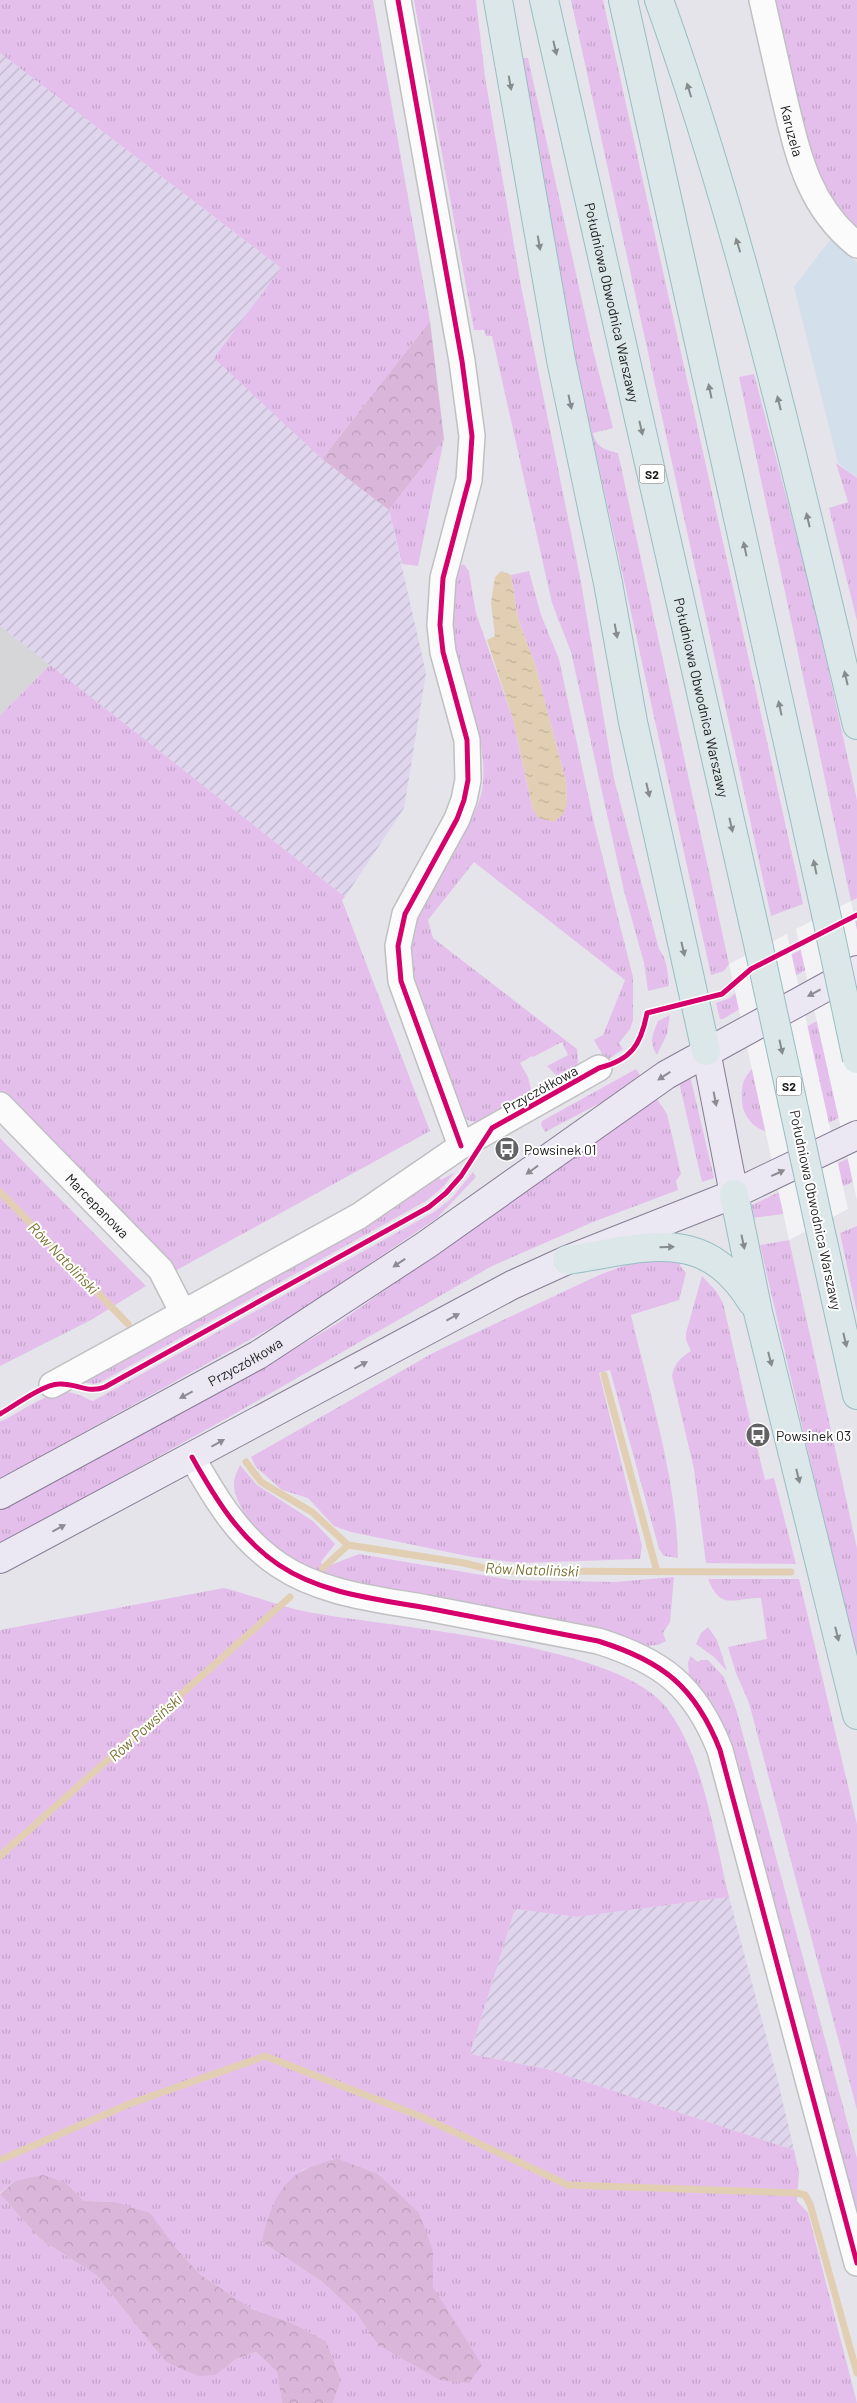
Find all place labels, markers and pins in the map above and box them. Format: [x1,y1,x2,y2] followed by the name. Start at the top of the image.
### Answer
[494,1136,520,1162] bus stop icon: Powsinek 01
[524,1141,597,1158] place label: Powsinek 01
[745,1422,771,1448] bus stop icon: Powsinek 03
[776,1427,851,1444] place label: Powsinek 03

